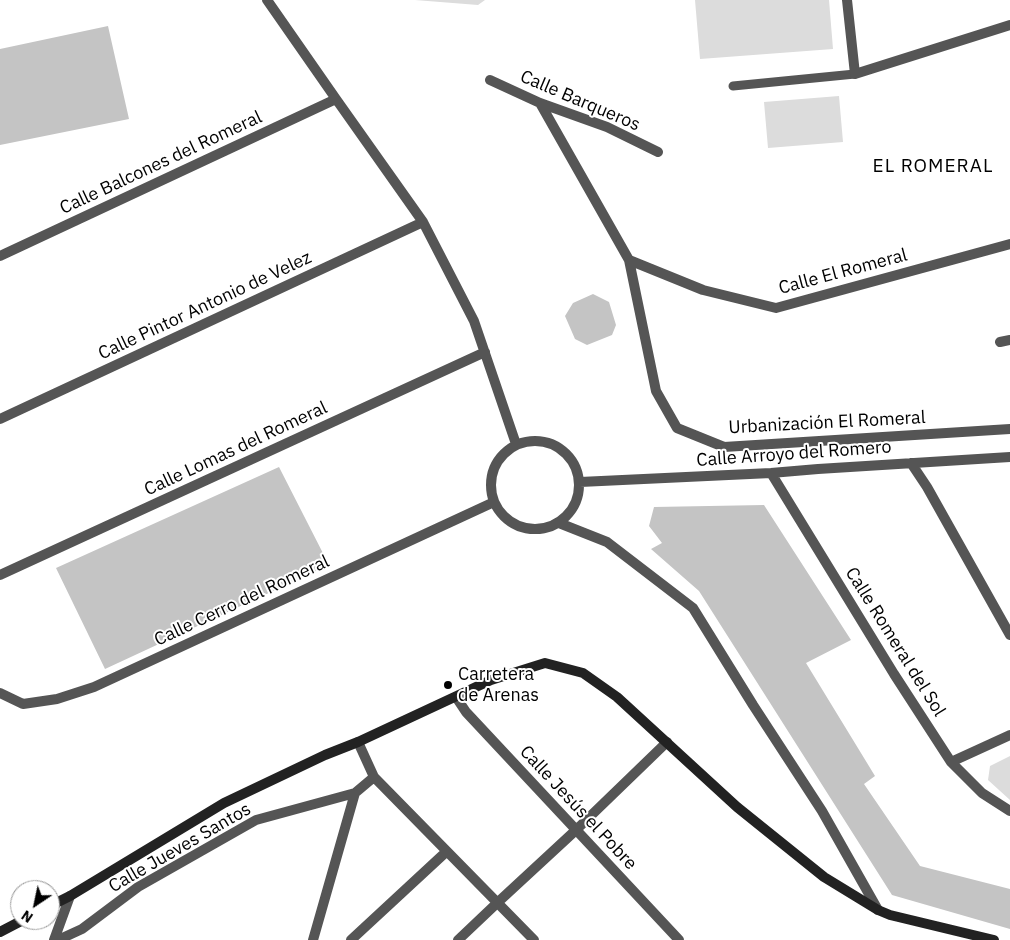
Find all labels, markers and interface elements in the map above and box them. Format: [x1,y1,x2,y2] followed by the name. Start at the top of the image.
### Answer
[517,66,643,136] street label: Calle Barqueros
[57,107,265,219] street label: Calle Balcones del Romeral
[871,156,995,178] district label: EL ROMERAL
[776,244,910,300] street label: Calle El Romeral
[95,247,315,365] street label: Calle Pintor Antonio de Velez
[141,397,331,501] street label: Calle Lomas del Romeral
[728,407,926,439] street label: Urbanización El Romeral
[696,436,892,472] street label: Calle Arroyo del Romero
[151,551,333,651] street label: Calle Cerro del Romeral
[840,563,950,721] street label: Calle Romeral del Sol
[458,664,539,706] place label: Carretera de Arenas
[442,679,454,691] marker: Carretera de Arenas
[515,741,641,875] street label: Calle Jesús el Pobre
[105,798,255,898] street label: Calle Jueves Santos
[10,880,60,930] north arrow
[18,906,36,927] text: N

